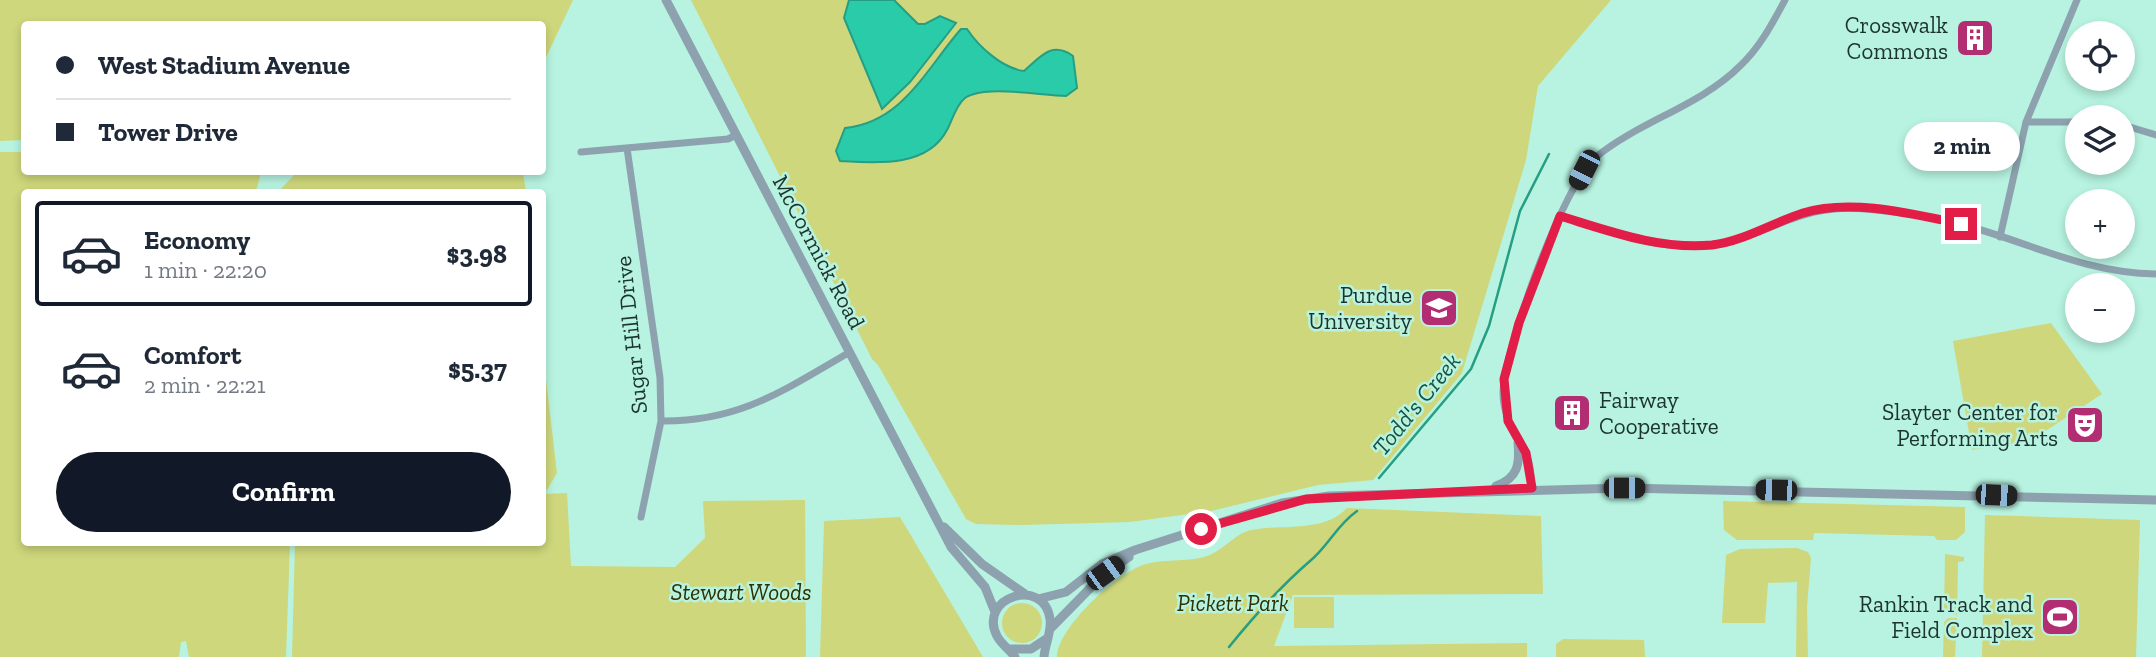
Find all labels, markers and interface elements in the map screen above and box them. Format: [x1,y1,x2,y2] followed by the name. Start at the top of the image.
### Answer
[1845,11,1948,65] place label: Crosswalk Commons
[1954,17,1996,59] building icon: Crosswalk Commons
[2065,21,2135,343] map controls
[2065,21,2135,91] button: locate
[98,49,350,81] text: West Stadium Avenue
[2065,105,2135,175] button: layers
[98,116,238,148] text: Tower Drive
[1903,122,2019,172] callout: 2 min
[1933,132,1991,160] text: 2 min
[1566,147,1603,193] car
[767,170,871,334] street label: McCormick Road
[2065,189,2135,259] button: +
[1945,208,1977,240] route end
[60,222,123,285] icon: car
[144,224,250,256] text: Economy
[447,238,507,270] text: $3.98
[609,255,653,415] street label: Sugar Hill Drive
[144,256,267,284] text: 1 min · 22:20
[2065,273,2135,343] button: −
[1308,281,1412,335] place label: Purdue University
[1418,287,1460,329] school or university icon: Purdue University
[60,337,123,400] icon: car
[144,339,241,371] text: Comfort
[1366,347,1466,461] water label: Todd's Creek
[448,353,507,385] text: $5.37
[144,371,266,399] text: 2 min · 22:21
[1599,386,1719,440] place label: Fairway Cooperative
[1551,392,1593,434] building icon: Fairway Cooperative
[1882,398,2058,452] place label: Slayter Center for Performing Arts
[2064,404,2106,446] theatre icon: Slayter Center for Performing Arts
[56,452,511,532] button: Confirm
[1604,478,1646,499] car
[1755,479,1798,501] car
[1975,484,2018,506] car
[1185,513,1217,545] route start
[1082,552,1129,594] car
[670,578,812,606] park label: Stewart Woods
[1177,589,1289,617] park label: Pickett Park
[1859,590,2033,644] place label: Rankin Track and Field Complex
[2039,596,2081,638] sports icon: Rankin Track and Field Complex

